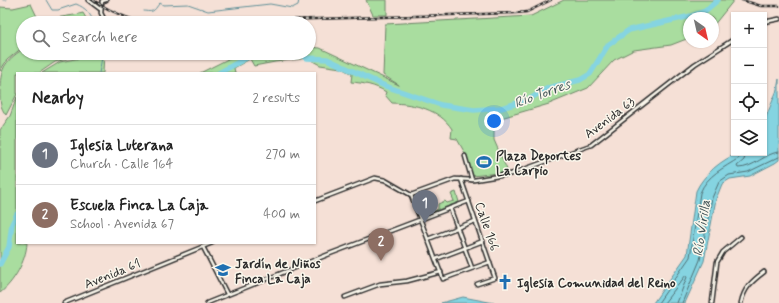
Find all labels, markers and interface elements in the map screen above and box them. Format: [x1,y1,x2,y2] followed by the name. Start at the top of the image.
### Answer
[683,12,719,48] north arrow
[731,12,767,156] map controls
[731,12,767,48] button: +
[16,16,316,60] search box
[30,27,52,49] icon: search
[62,28,138,48] text: Search here
[731,48,767,84] button: −
[512,75,575,112] water label: Río Torres
[731,84,767,120] button: locate
[32,87,84,109] text: Nearby
[253,90,300,107] text: 2 results
[581,93,639,143] street label: Avenida 63
[484,111,504,131] your location
[731,120,767,156] button: layers
[70,136,173,156] text: Iglesia Luterana
[42,146,48,163] text: 1
[265,146,300,163] text: 270 m
[496,148,581,180] place label: Plaza Deportes La Carpio
[475,153,493,171] sports icon: Plaza Deportes La Carpio
[70,156,173,173] text: Church · Calle 164
[412,190,438,223] pin: 1
[70,196,208,216] text: Escuela Finca La Caja
[689,199,715,258] water label: Río Virilla
[470,200,503,253] street label: Calle 166
[42,206,48,223] text: 2
[263,206,300,223] text: 400 m
[70,216,174,233] text: School · Avenida 67
[368,228,394,261] pin: 2
[82,255,143,293] street label: Avenida 61
[235,256,321,289] place label: Jardín de Niños Finca La Caja
[214,261,232,279] school or university icon: Jardín de Niños Finca La Caja
[496,273,514,291] church icon: Iglesia Comunidad del Reino
[517,275,676,293] place label: Iglesia Comunidad del Reino

